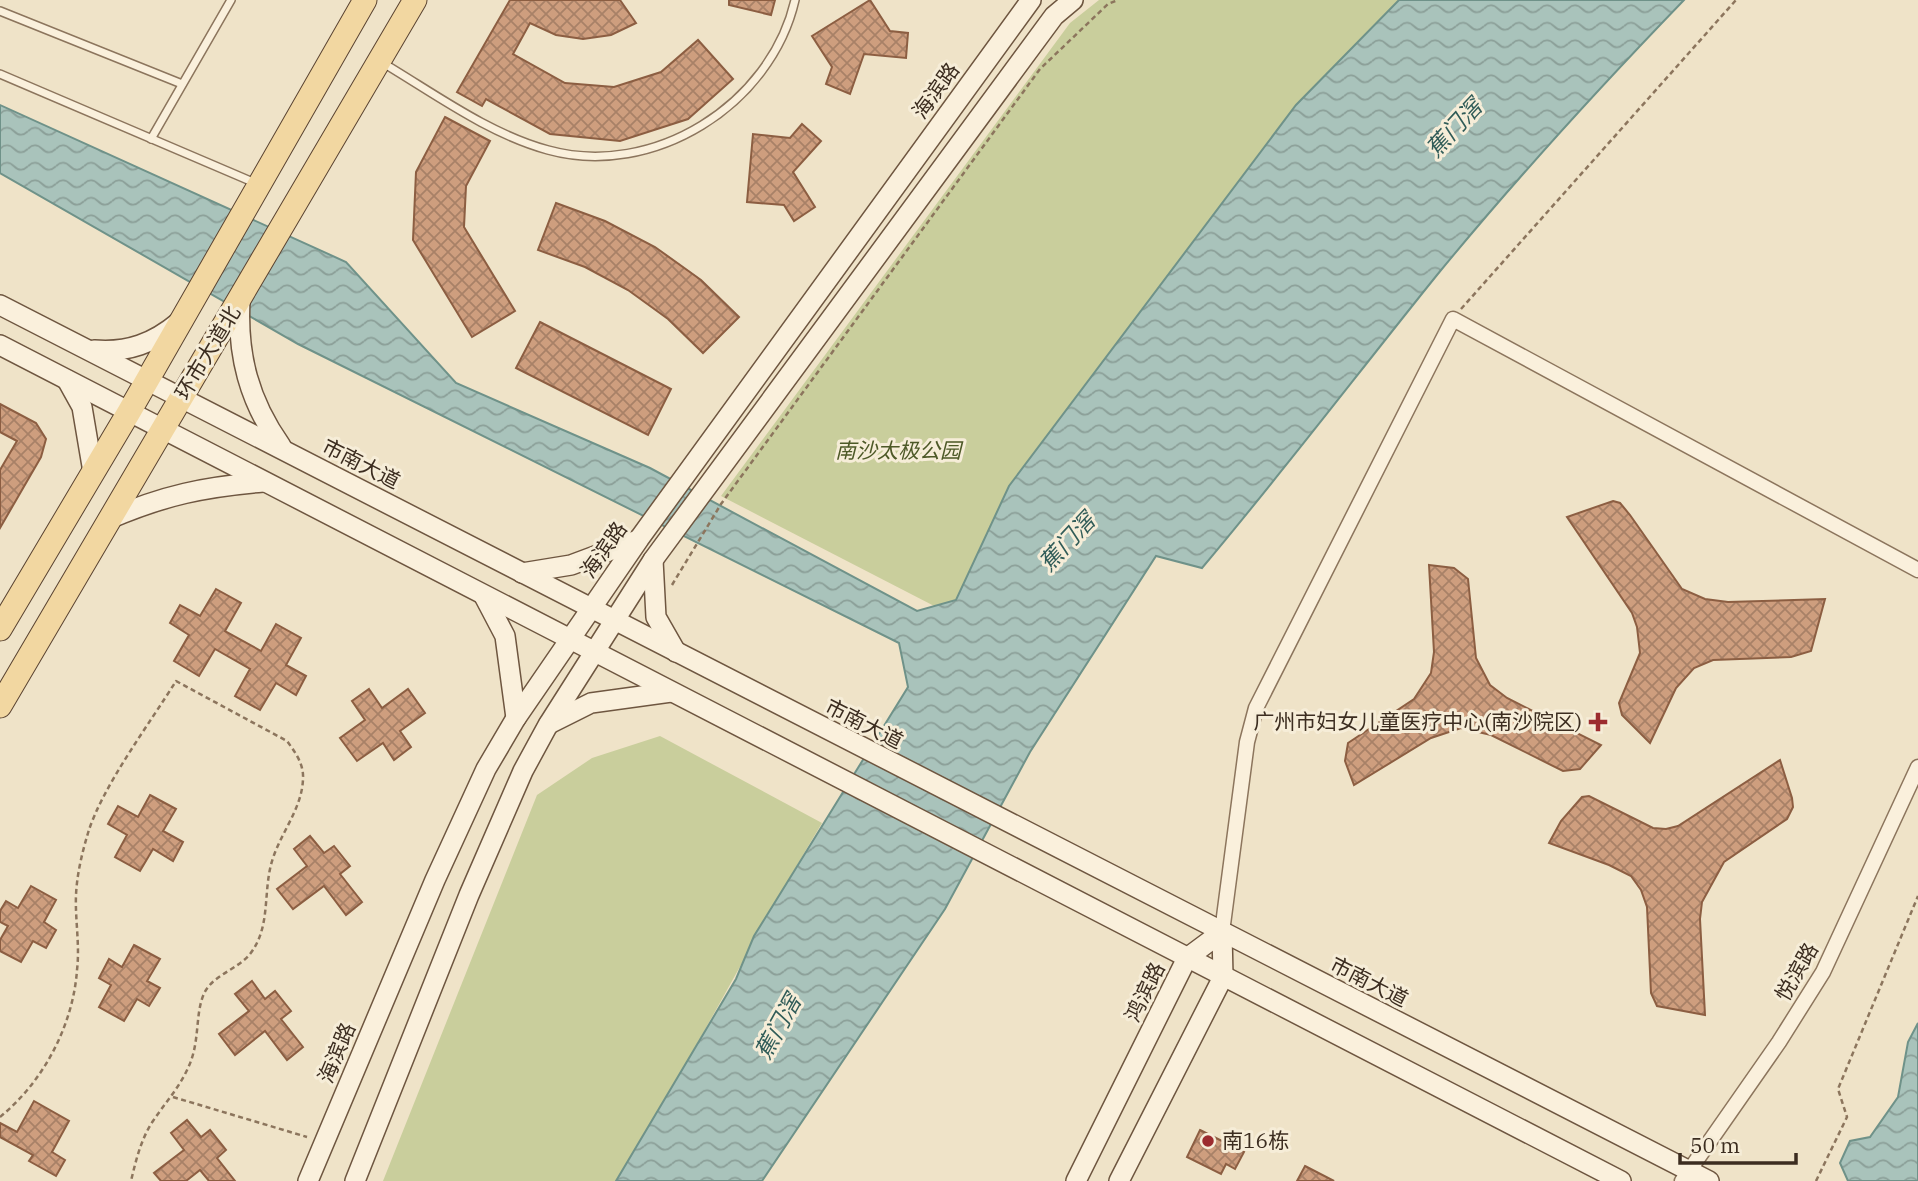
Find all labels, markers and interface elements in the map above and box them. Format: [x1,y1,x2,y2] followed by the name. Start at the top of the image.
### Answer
[905,57,965,124] street label: 海滨路
[1419,90,1490,163] water label: 蕉门滘
[168,300,246,405] street label: 环市大道北
[318,432,405,495] street label: 市南大道
[835,436,964,464] park label: 南沙太极公园
[1032,504,1103,577] water label: 蕉门滘
[574,516,633,583] street label: 海滨路
[821,692,908,755] street label: 市南大道
[1253,707,1582,735] place label: 广州市妇女儿童医疗中心(南沙院区)
[1588,712,1608,732] marker: 广州市妇女儿童医疗中心(南沙院区)
[1768,937,1824,1006] street label: 悦滨路
[1326,950,1413,1013] street label: 市南大道
[1118,957,1170,1026] street label: 鸿滨路
[747,986,808,1064] water label: 蕉门滘
[311,1018,361,1087] street label: 海滨路
[1680,1122,1796,1166] scale bar
[1222,1126,1289,1154] place label: 南16栋
[1690,1131,1740,1159] text: 50 m
[1200,1133,1216,1149] marker: 南16栋

